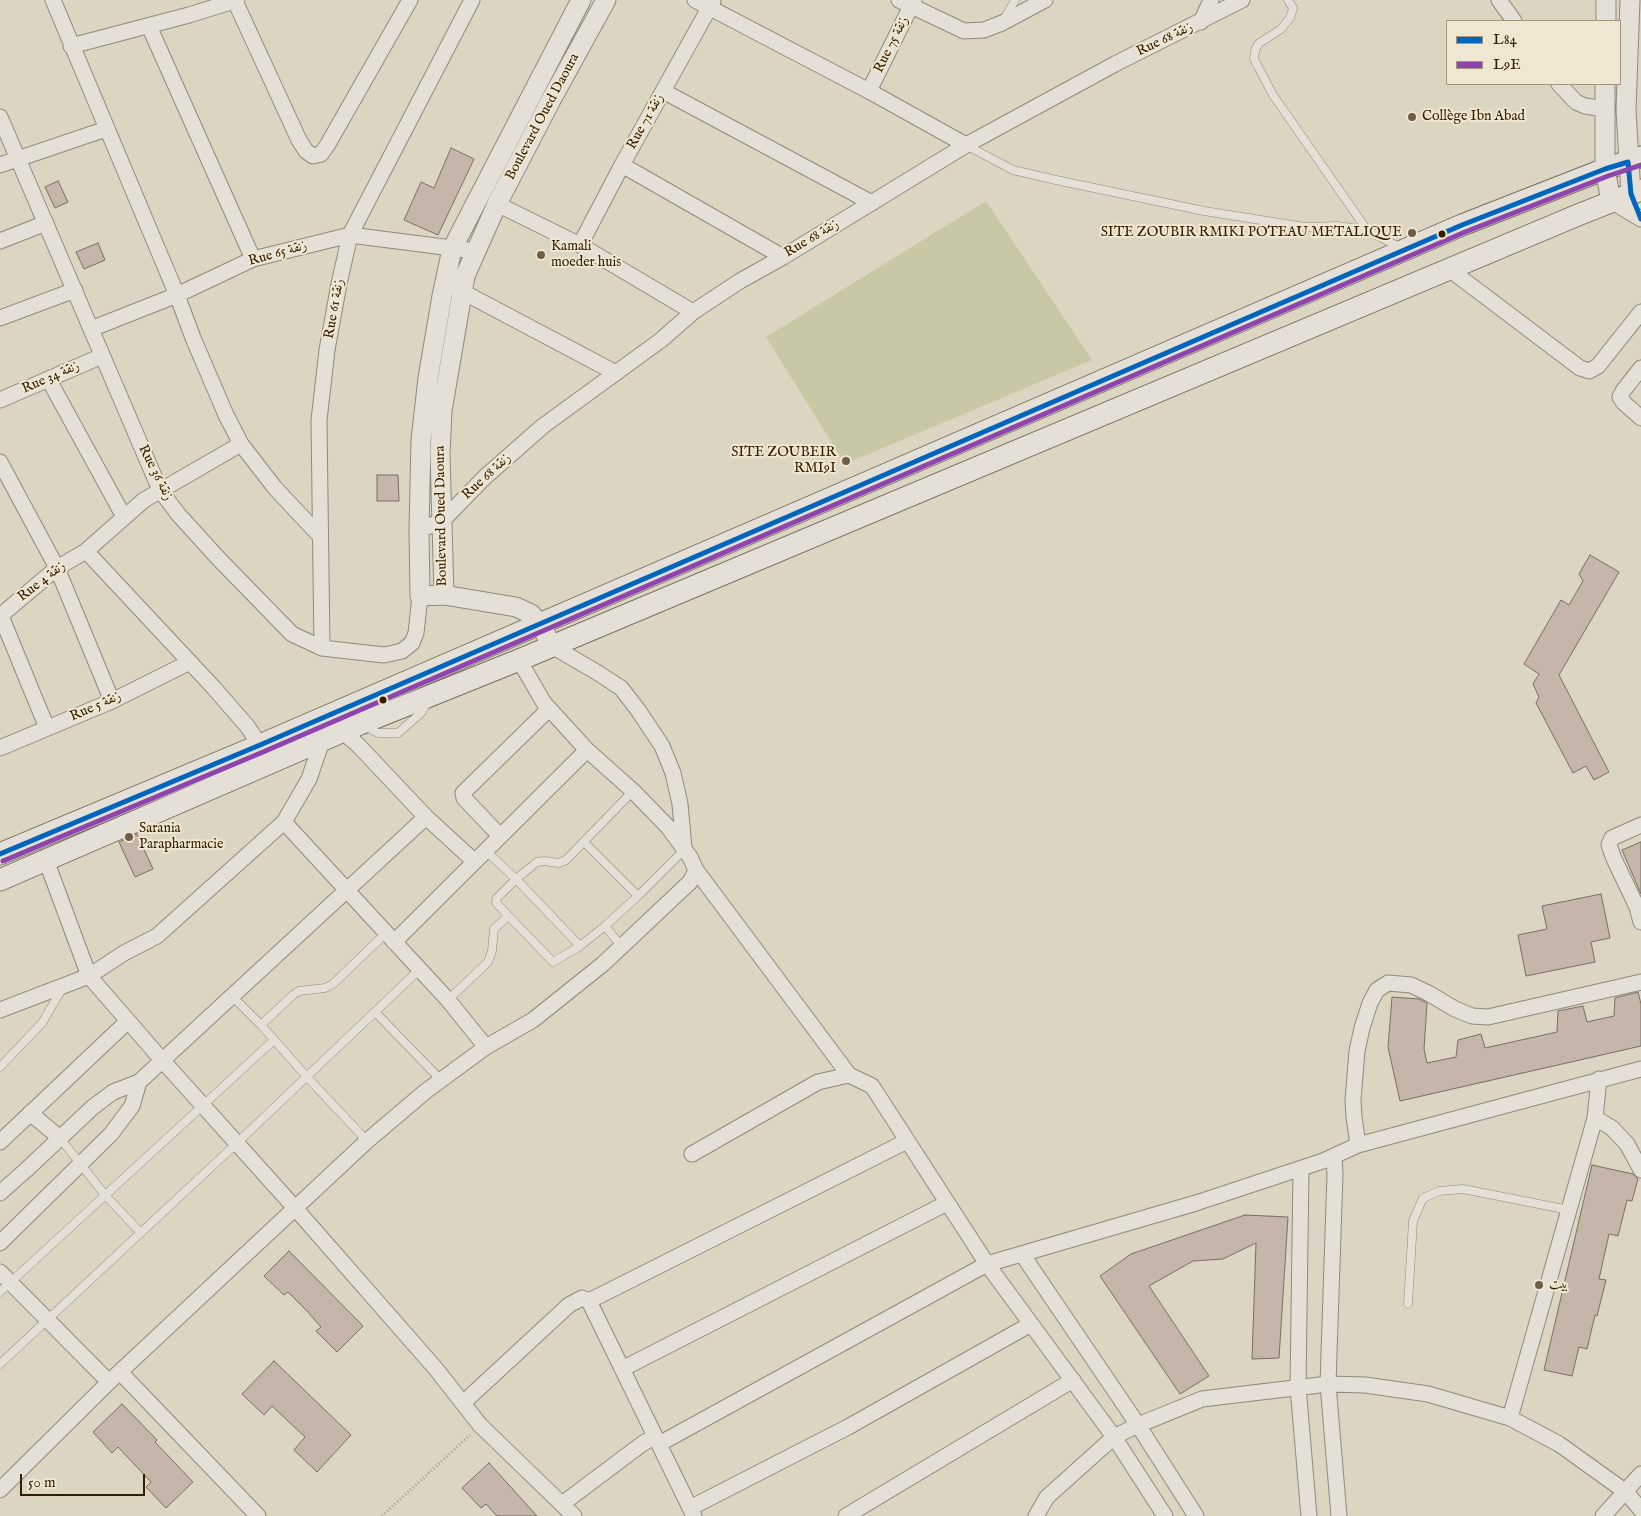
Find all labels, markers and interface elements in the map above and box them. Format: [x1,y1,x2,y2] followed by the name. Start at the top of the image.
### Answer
[871,14,913,76] street label: Rue 75 زنقة
[1134,19,1196,61] street label: Rue 68 زنقة
[1446,20,1621,85] legend
[1493,30,1517,49] text: L84
[502,51,584,183] street label: Boulevard Oued Daoura
[1493,55,1521,74] text: L9E
[624,91,668,153] street label: Rue 71 زنقة
[1422,109,1525,125] place label: Collège Ibn Abad
[1406,111,1418,123] marker: Collège Ibn Abad
[782,216,842,262] street label: Rue 68 زنقة
[1101,225,1402,241] place label: SITE ZOUBIR RMIKI POTEAU METALIQUE
[1406,227,1418,239] marker: SITE ZOUBIR RMIKI POTEAU METALIQUE
[1437,229,1447,239] unlabelled marker
[247,238,309,270] street label: Rue 65 زنقة
[551,239,621,272] place label: Kamali moeder huis
[535,249,547,261] marker: Kamali moeder huis
[321,278,349,340] street label: Rue 61 زنقة
[20,358,82,398] street label: Rue 34 زنقة
[134,442,176,504] street label: Rue 36 زنقة
[432,445,452,587] street label: Boulevard Oued Daoura
[731,445,836,478] place label: SITE ZOUBEIR RMI9I
[459,450,515,504] street label: Rue 68 زنقة
[840,455,852,467] marker: SITE ZOUBEIR RMI9I
[15,558,69,606] street label: Rue 4 زنقة
[68,688,124,726] street label: Rue 5 زنقة
[378,695,388,705] unlabelled marker
[139,821,223,854] place label: Sarania Parapharmacie
[123,831,135,843] marker: Sarania Parapharmacie
[1549,1277,1568,1293] place label: بيت
[1533,1279,1545,1291] marker: بيت
[22,1464,148,1496] scale bar
[28,1473,56,1492] text: 50 m

